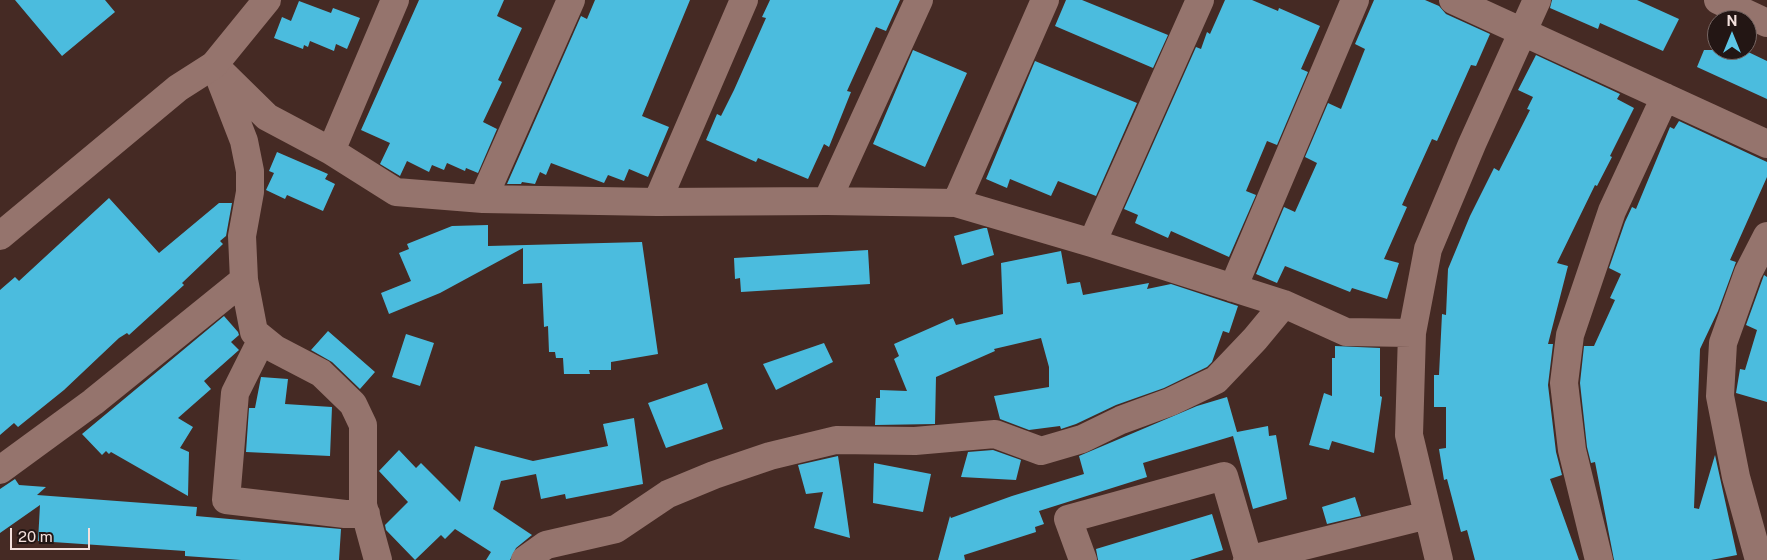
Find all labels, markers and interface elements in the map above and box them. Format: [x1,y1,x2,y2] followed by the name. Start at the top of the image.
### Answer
[1707,10,1757,60] north arrow
[1727,13,1737,29] text: N
[12,518,92,550] scale bar
[18,528,53,545] text: 20 m

